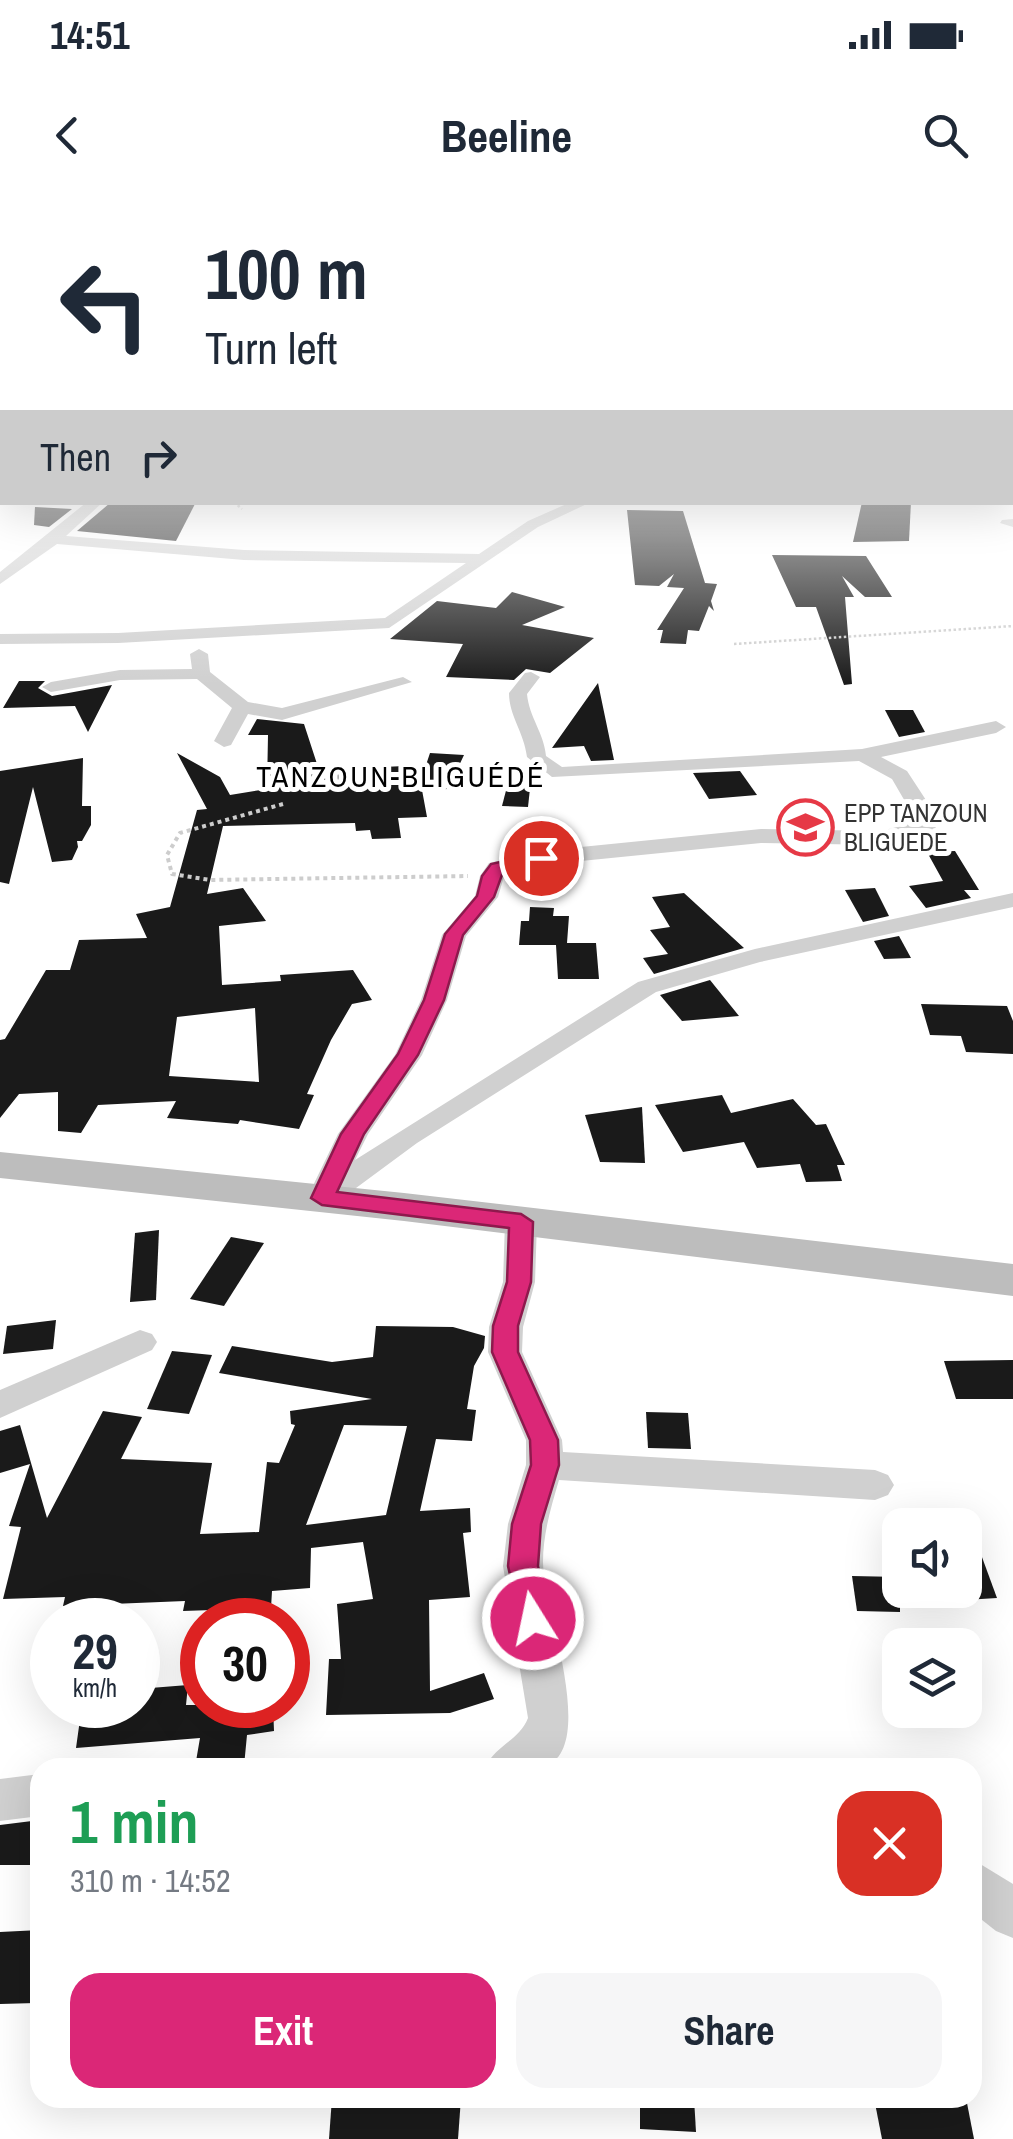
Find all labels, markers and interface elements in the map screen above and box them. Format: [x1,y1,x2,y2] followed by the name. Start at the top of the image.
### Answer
[50,10,130,61] text: 14:51
[441,105,572,166] text: Beeline
[40,108,95,163] icon: back
[918,108,973,163] icon: search
[205,227,368,321] text: 100 m
[40,240,170,370] icon: left
[205,317,337,378] text: Turn left
[131,430,186,485] icon: right
[40,432,111,483] text: Then
[256,756,546,796] district label: TANZOUN-BLIGUÉDÉ
[844,796,988,859] place label: EPP TANZOUN BLIGUEDE
[775,797,835,857] school or university icon: EPP TANZOUN BLIGUEDE
[499,816,584,901] pin
[514,831,569,886] icon: arrive
[882,1508,982,1728] map controls
[882,1508,982,1608] button: sound
[481,1567,585,1671] position arrow
[180,1598,310,1728] speed limit sign: 30
[72,1617,118,1685] text: 29
[882,1628,982,1728] button: layers
[73,1671,117,1705] text: km/h
[70,1781,199,1862] text: 1 min
[837,1791,942,1896] button: close
[70,1859,230,1902] text: 310 m · 14:52
[70,1973,496,2088] button: Exit
[516,1973,942,2088] button: Share

